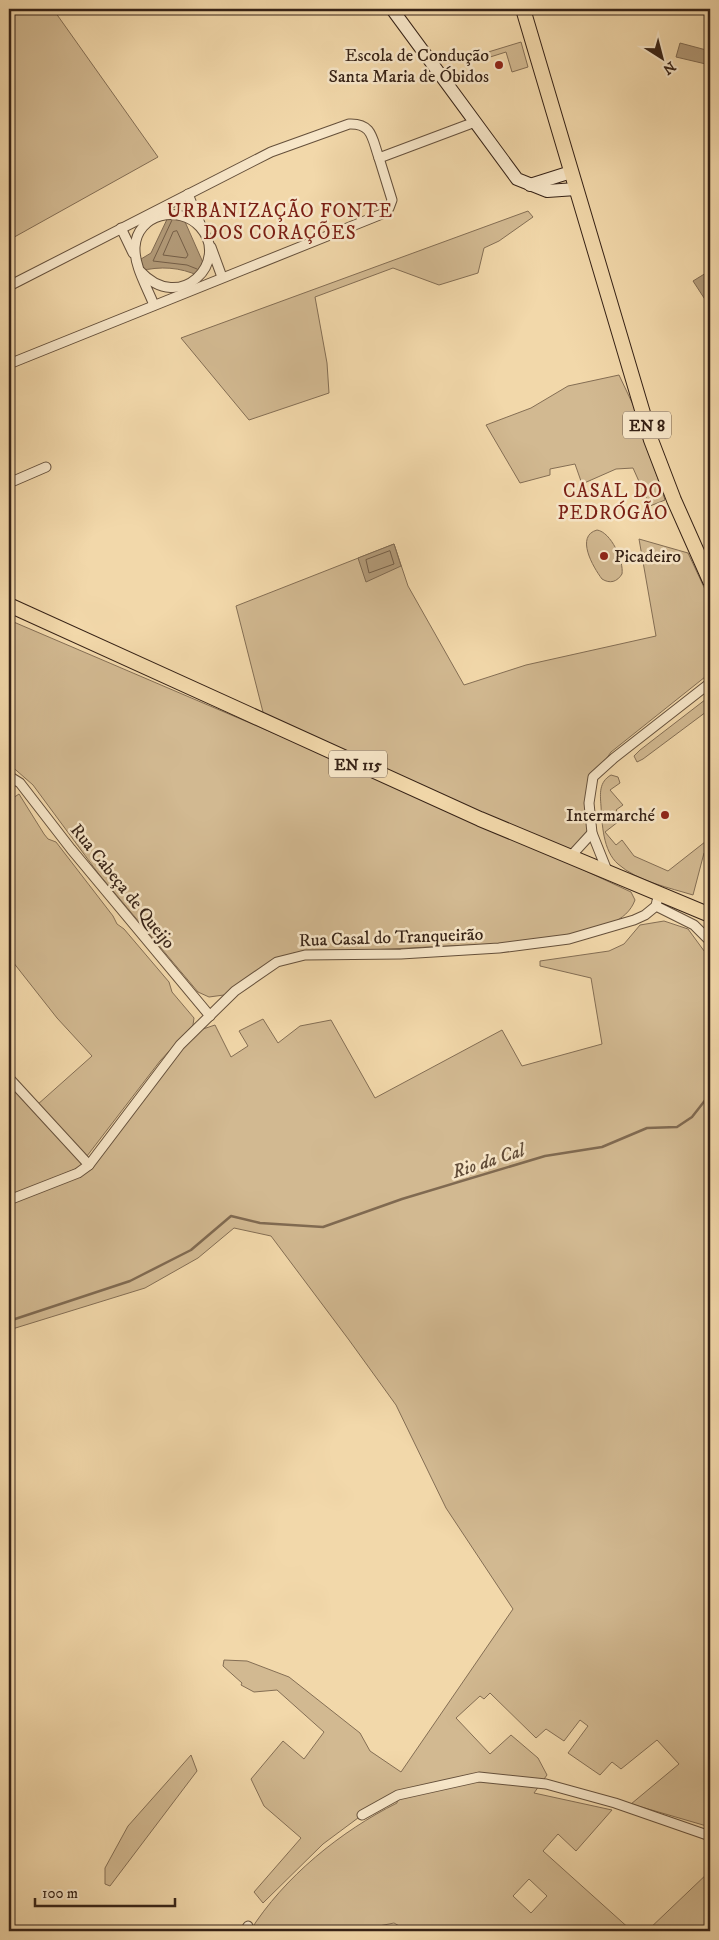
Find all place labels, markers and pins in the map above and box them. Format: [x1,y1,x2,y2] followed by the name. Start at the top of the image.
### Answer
[329,45,489,88] place label: Escola de Condução Santa Maria de Óbidos
[493,59,505,71] marker: Escola de Condução Santa Maria de Óbidos
[614,546,681,568] place label: Picadeiro
[598,550,610,562] marker: Picadeiro
[566,805,656,827] place label: Intermarché
[659,809,671,821] marker: Intermarché

